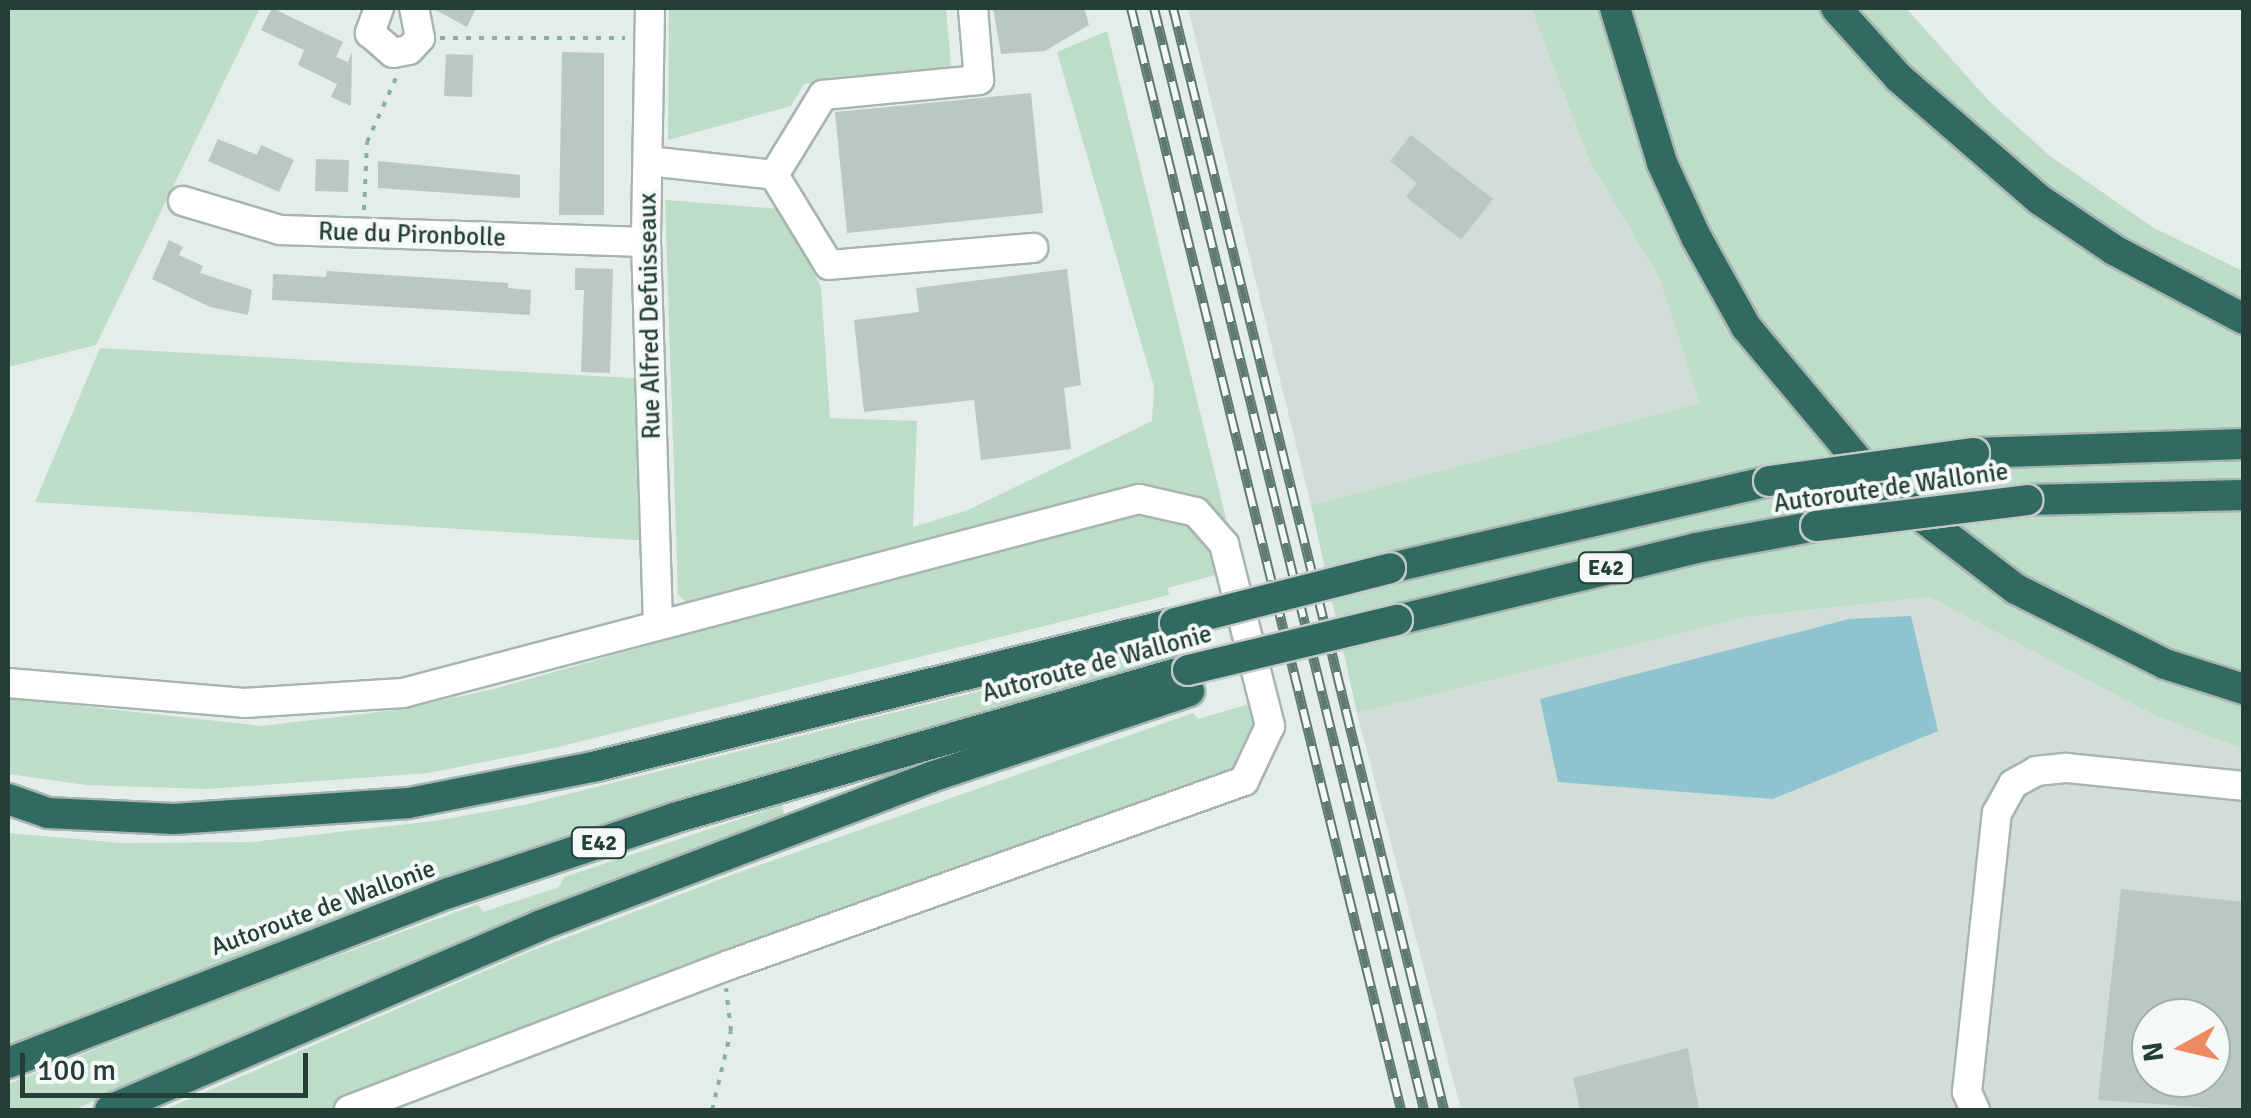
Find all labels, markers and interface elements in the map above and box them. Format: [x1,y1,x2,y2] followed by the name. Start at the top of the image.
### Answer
[633,192,667,440] street label: Rue Alfred Defuisseaux
[318,217,506,253] street label: Rue du Pironbolle
[1772,457,2010,519] street label: Autoroute de Wallonie
[1576,551,1636,585] road number: E42
[979,619,1215,709] street label: Autoroute de Wallonie
[569,826,629,860] road number: E42
[207,853,439,963] street label: Autoroute de Wallonie
[2131,998,2231,1098] north arrow
[25,1033,312,1095] scale bar
[2135,1040,2171,1064] text: N
[37,1052,116,1089] text: 100 m

